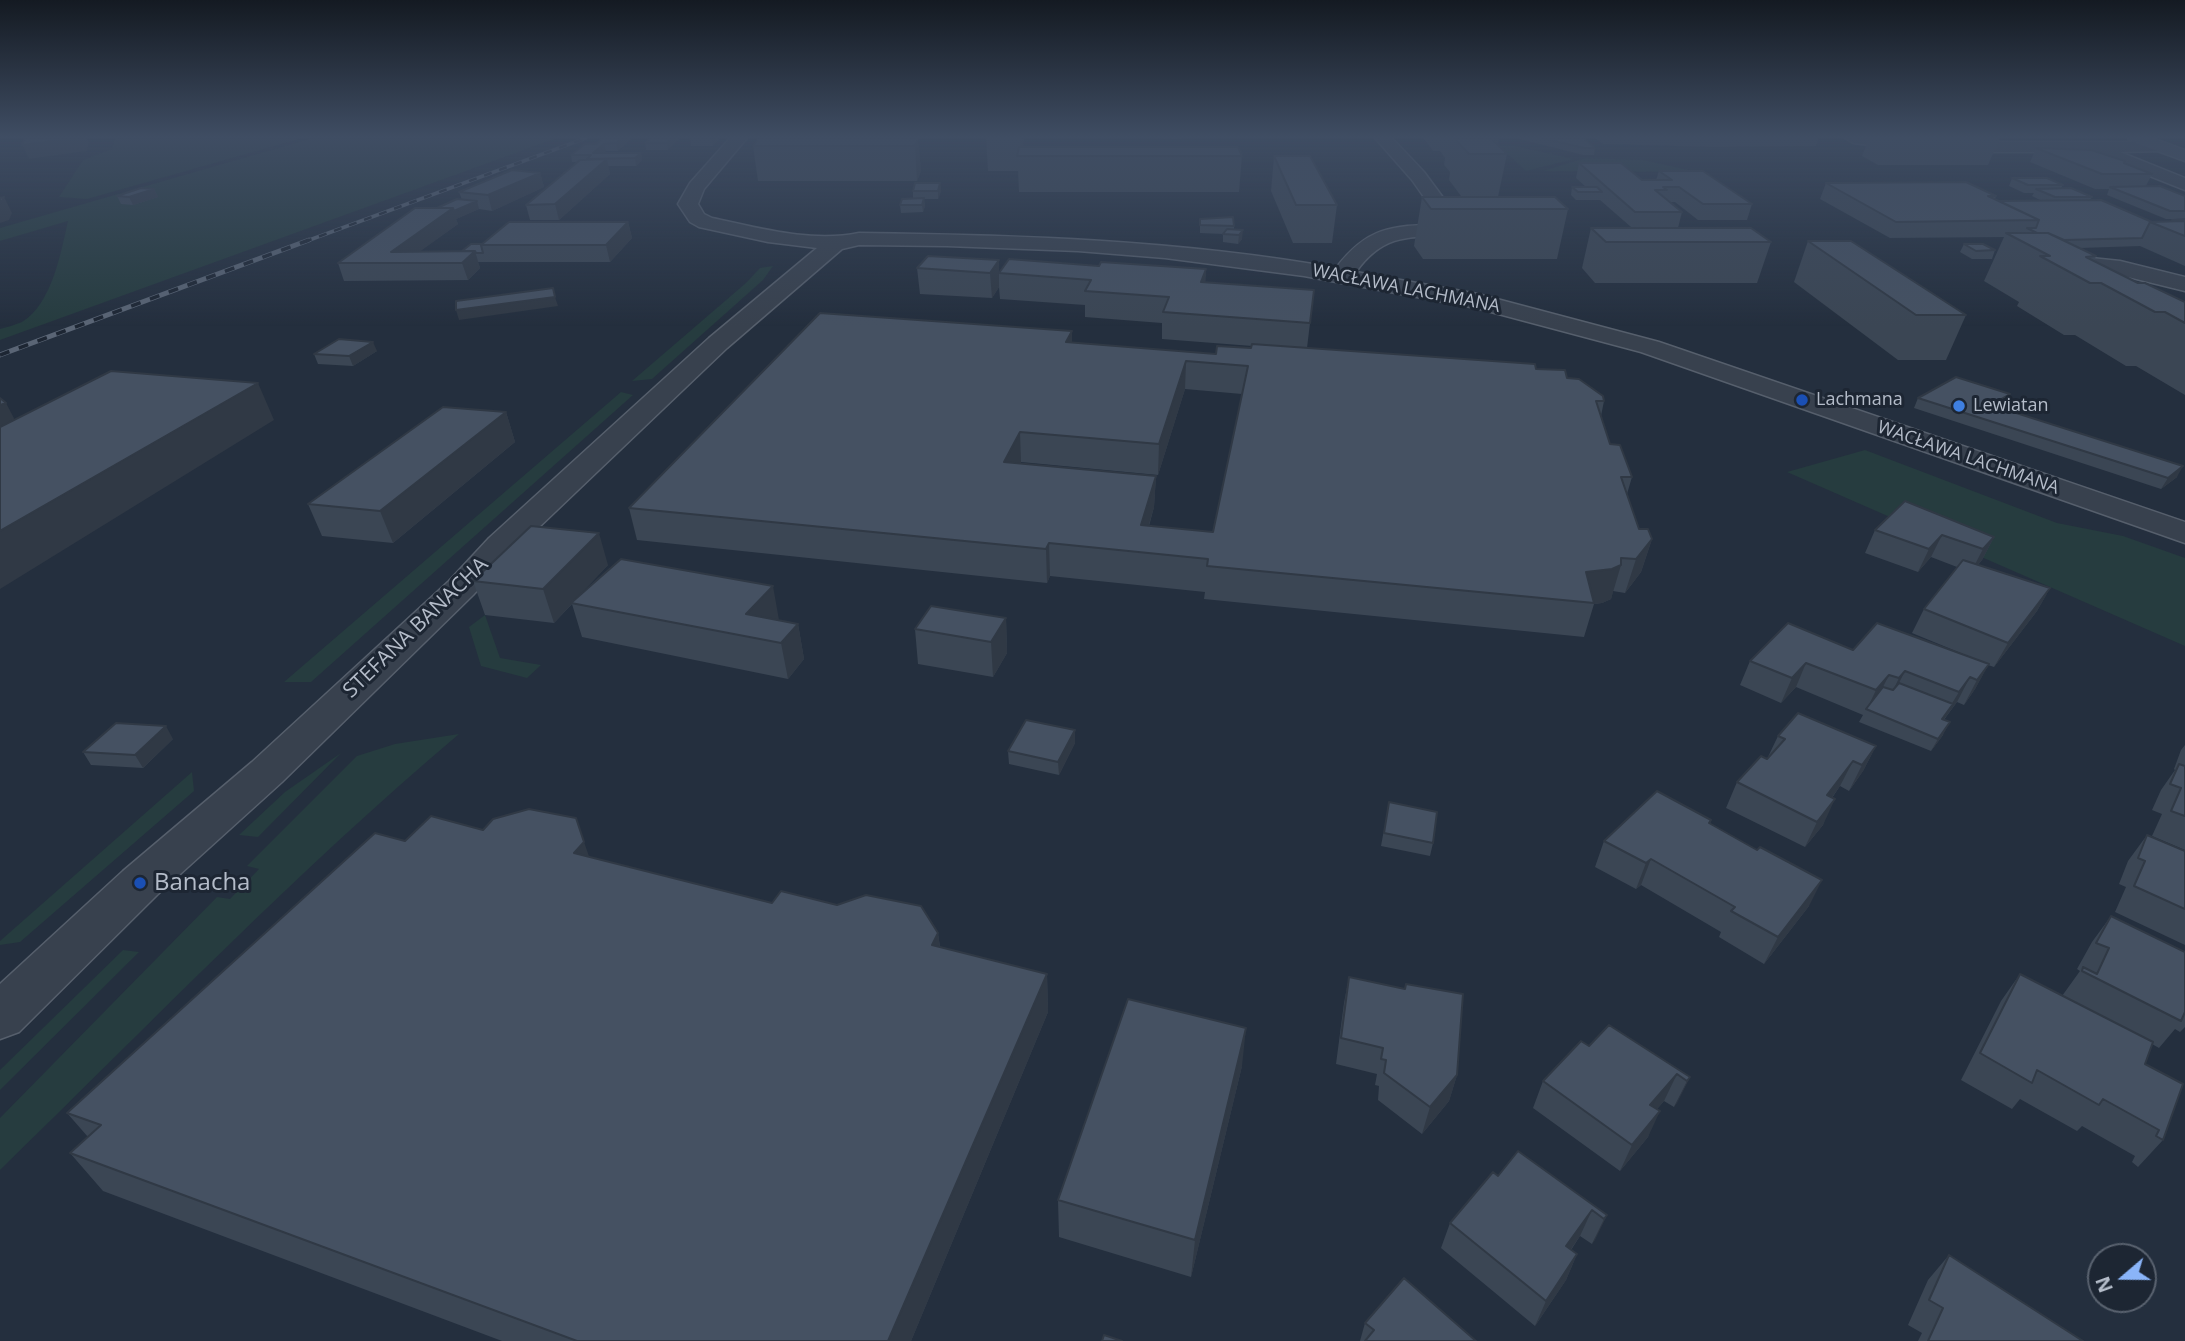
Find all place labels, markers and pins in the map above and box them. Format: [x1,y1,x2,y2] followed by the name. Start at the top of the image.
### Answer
[1816,389,1903,411] place label: Lachmana
[1794,392,1810,408] marker: Lachmana
[1973,395,2048,417] place label: Lewiatan
[1951,398,1967,414] marker: Lewiatan
[154,869,250,897] place label: Banacha
[132,875,148,891] marker: Banacha

